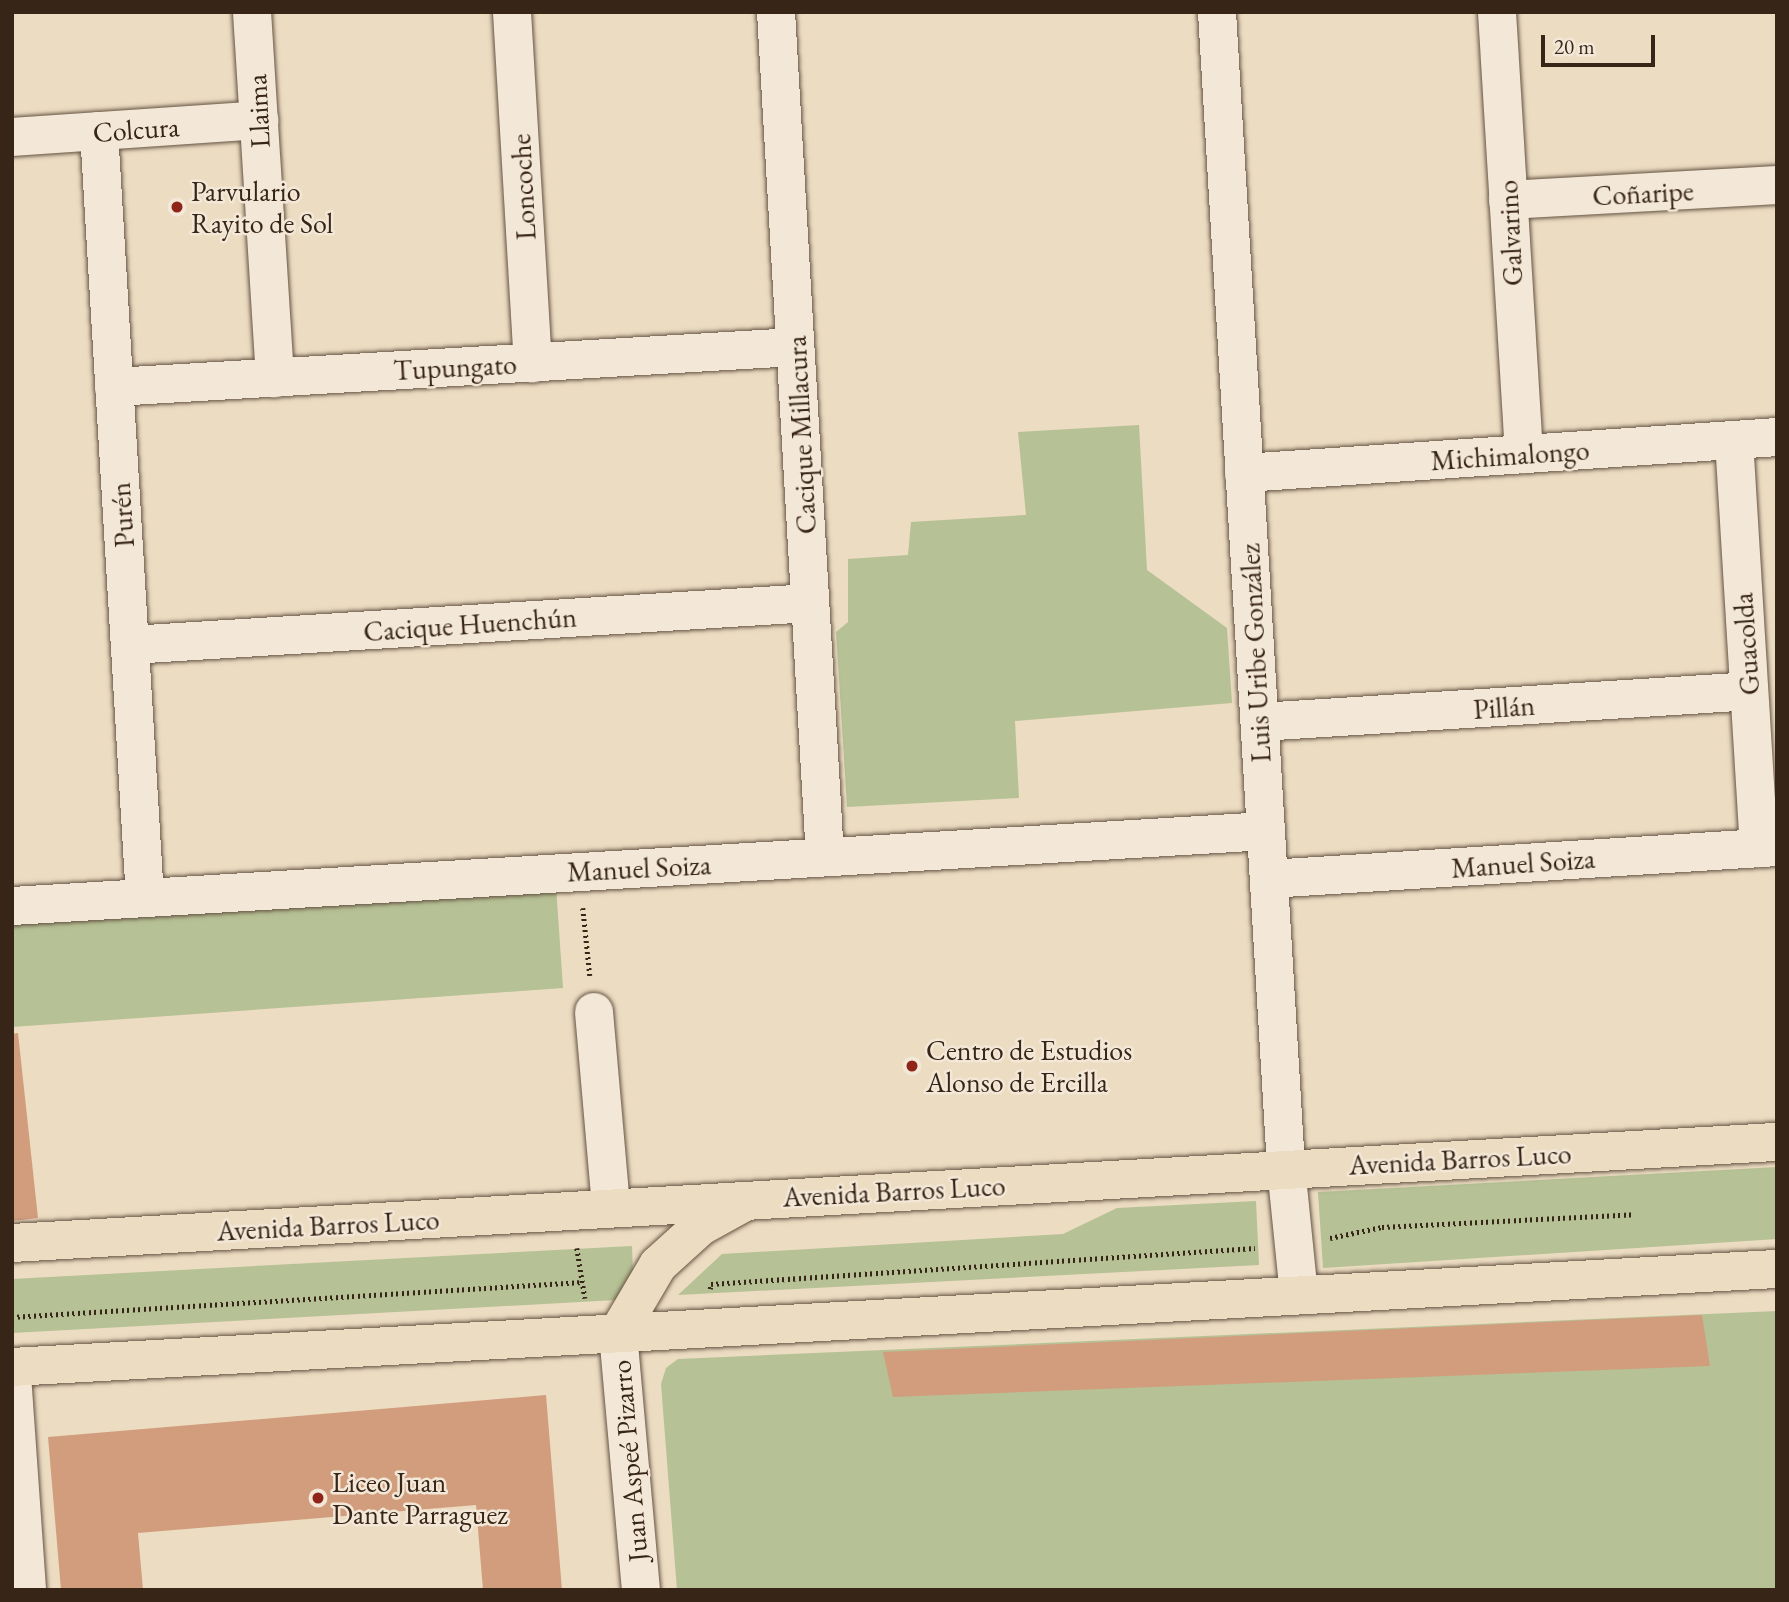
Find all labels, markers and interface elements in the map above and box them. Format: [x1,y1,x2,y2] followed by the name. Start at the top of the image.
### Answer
[1544,21,1658,65] scale bar
[1554,33,1595,60] text: 20 m
[239,73,277,149] street label: Llaima
[92,109,180,149] street label: Colcura
[503,133,543,241] street label: Loncoche
[191,174,333,240] place label: Parvulario Rayito de Sol
[1592,174,1694,212] street label: Coñaripe
[1490,179,1530,287] street label: Galvarino
[169,199,185,215] marker: Parvulario Rayito de Sol
[779,335,823,535] street label: Cacique Millacura
[392,347,518,387] street label: Tupungato
[1429,433,1591,477] street label: Michimalongo
[103,481,141,549] street label: Purén
[1232,543,1278,763] street label: Luis Uribe González
[1726,592,1766,696] street label: Guacolda
[362,600,578,648] street label: Cacique Huenchún
[1472,688,1536,726] street label: Pillán
[1450,841,1596,885] street label: Manuel Soiza
[566,847,712,889] street label: Manuel Soiza
[926,1033,1132,1099] place label: Centro de Estudios Alonso de Ercilla
[904,1058,920,1074] marker: Centro de Estudios Alonso de Ercilla
[1348,1136,1572,1182] street label: Avenida Barros Luco
[782,1168,1006,1214] street label: Avenida Barros Luco
[216,1202,440,1248] street label: Avenida Barros Luco
[603,1359,655,1563] street label: Juan Aspeé Pizarro
[332,1465,508,1531] place label: Liceo Juan Dante Parraguez
[310,1490,326,1506] marker: Liceo Juan Dante Parraguez

